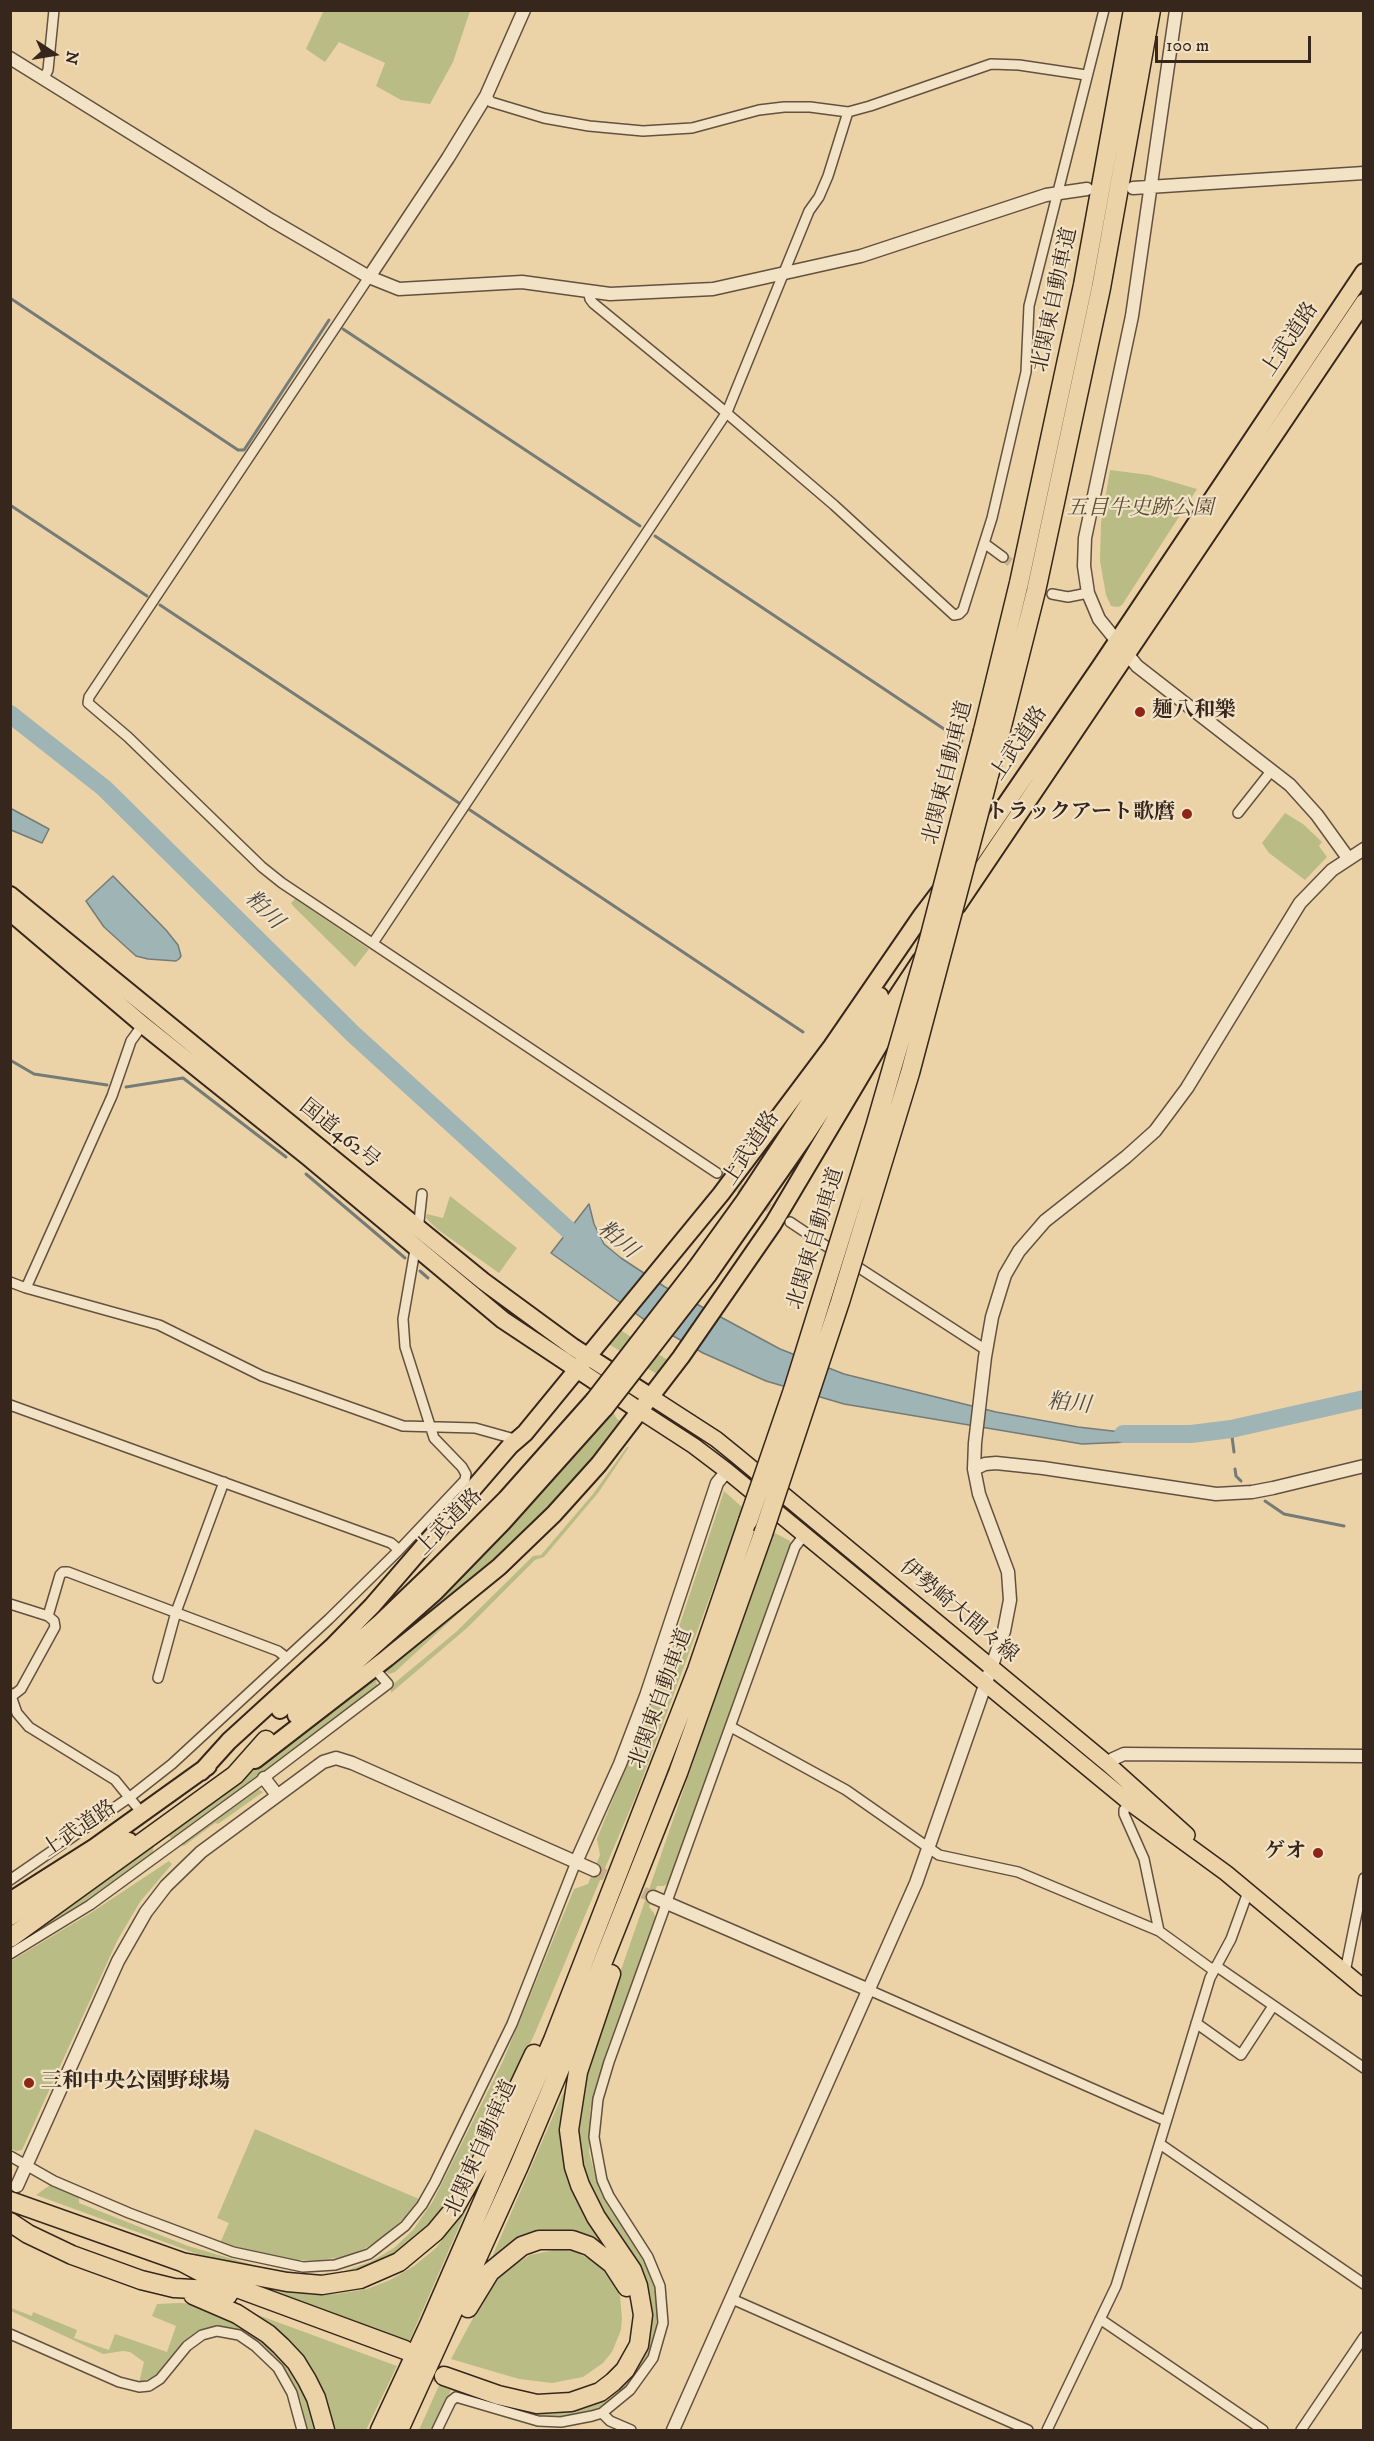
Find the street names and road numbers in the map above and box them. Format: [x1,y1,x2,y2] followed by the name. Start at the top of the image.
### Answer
[1028,225,1084,375] street label: 北関東自動車道
[1257,298,1325,382] street label: 上武道路
[919,699,979,847] street label: 北関東自動車道
[986,702,1054,786] street label: 上武道路
[294,1095,384,1175] street label: 国道462号
[718,1107,786,1191] street label: 上武道路
[783,1165,851,1313] street label: 北関東自動車道
[411,1484,489,1562] street label: 上武道路
[894,1555,1022,1669] street label: 伊勢崎大間々線
[625,1626,699,1772] street label: 北関東自動車道
[38,1796,122,1864] street label: 上武道路
[441,2077,523,2221] street label: 北関東自動車道

